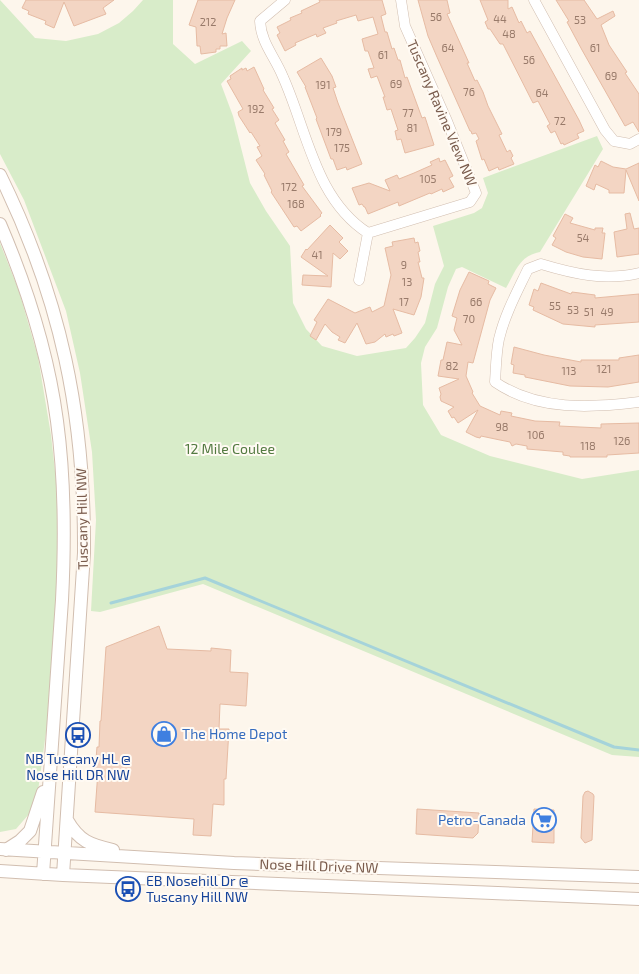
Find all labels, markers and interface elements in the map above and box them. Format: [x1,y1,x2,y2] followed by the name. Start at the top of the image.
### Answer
[430,10,442,23] house number: 56
[493,12,507,25] house number: 44
[574,13,586,26] house number: 53
[200,15,216,28] house number: 212
[502,27,516,40] house number: 48
[404,37,481,189] street label: Tuscany Ravine View NW
[441,41,455,54] house number: 64
[590,41,600,54] house number: 61
[378,48,388,61] house number: 61
[523,53,535,66] house number: 56
[605,69,617,82] house number: 69
[390,77,402,90] house number: 69
[315,78,331,91] house number: 191
[463,85,475,98] house number: 76
[535,86,549,99] house number: 64
[248,102,264,115] house number: 192
[402,106,414,119] house number: 77
[554,114,566,127] house number: 72
[406,121,418,134] house number: 81
[326,125,342,138] house number: 179
[334,141,350,154] house number: 175
[420,172,437,185] house number: 105
[281,180,297,193] house number: 172
[287,197,305,210] house number: 168
[577,231,590,244] house number: 54
[311,248,323,261] house number: 41
[401,258,407,271] house number: 9
[402,275,412,288] house number: 13
[399,295,409,308] house number: 17
[470,295,482,308] house number: 66
[549,299,561,312] house number: 55
[567,303,579,316] house number: 53
[584,305,594,318] house number: 51
[600,305,614,318] house number: 49
[463,312,475,325] house number: 70
[446,359,458,372] house number: 82
[597,362,611,375] house number: 121
[562,364,576,377] house number: 113
[496,420,508,433] house number: 98
[527,428,545,441] house number: 106
[614,434,630,447] house number: 126
[580,439,596,452] house number: 118
[185,440,275,457] park label: 12 Mile Coulee
[72,468,91,570] street label: Tuscany Hill NW
[151,721,177,747] shop icon: The Home Depot
[65,722,91,748] bus stop icon: NB Tuscany HL @ Nose Hill DR NW
[182,725,287,742] place label: The Home Depot
[25,750,131,783] place label: NB Tuscany HL @ Nose Hill DR NW
[531,807,557,833] supermarket icon: Petro-Canada
[438,811,526,828] place label: Petro-Canada
[259,855,379,876] street label: Nose Hill Drive NW
[146,872,249,905] place label: EB Nosehill Dr @ Tuscany Hill NW
[115,876,141,902] bus stop icon: EB Nosehill Dr @ Tuscany Hill NW

